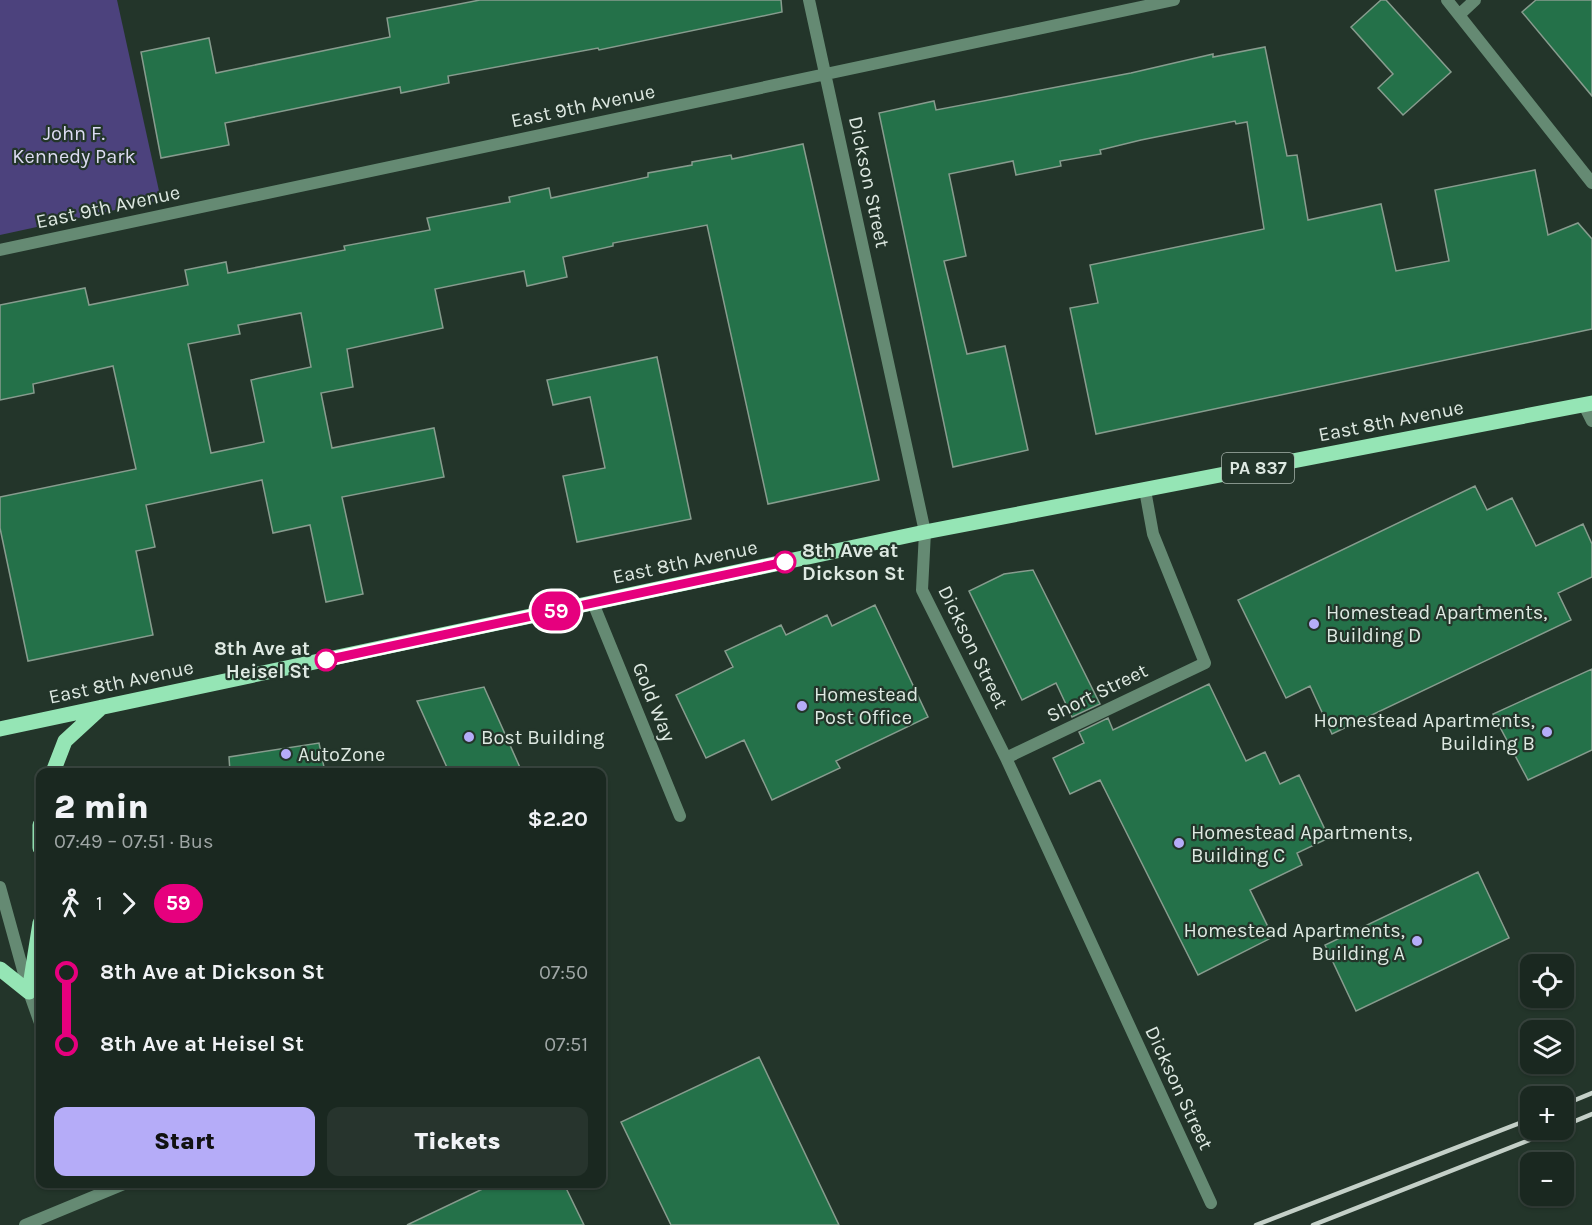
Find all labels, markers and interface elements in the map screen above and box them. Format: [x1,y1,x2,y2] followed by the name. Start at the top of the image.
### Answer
[509,79,657,133] street label: East 9th Avenue
[844,114,894,250] street label: Dickson Street
[12,122,136,168] park label: John F. Kennedy Park
[34,180,182,234] street label: East 9th Avenue
[1316,396,1466,446] street label: East 8th Avenue
[1222,453,1294,483] road number: PA 837
[610,535,760,589] street label: East 8th Avenue
[802,539,905,585] place label: 8th Ave at Dickson St
[774,551,796,573] marker: 8th Ave at Dickson St
[933,582,1013,713] street label: Dickson Street
[529,592,583,630] line badge: 59
[543,599,569,623] text: 59
[1326,601,1547,647] place label: Homestead Apartments, Building D
[1307,617,1321,631] marker: Homestead Apartments, Building D
[214,637,310,683] place label: 8th Ave at Heisel St
[315,649,337,671] marker: 8th Ave at Heisel St
[46,655,196,709] street label: East 8th Avenue
[1043,658,1152,727] street label: Short Street
[628,659,680,745] street label: Gold Way
[814,683,918,729] place label: Homestead Post Office
[795,699,809,713] marker: Homestead Post Office
[1314,709,1535,755] place label: Homestead Apartments, Building B
[1540,725,1554,739] marker: Homestead Apartments, Building B
[481,726,604,749] place label: Bost Building
[462,730,476,744] marker: Bost Building
[298,743,385,766] place label: AutoZone
[279,747,293,761] marker: AutoZone
[54,788,149,826] text: 2 min
[528,806,588,832] text: $2.20
[1191,821,1412,867] place label: Homestead Apartments, Building C
[54,830,213,853] text: 07:49 – 07:51 · Bus
[1172,836,1186,850] marker: Homestead Apartments, Building C
[54,887,87,920] icon: walk
[112,887,145,920] icon: forward
[166,891,191,915] text: 59
[96,892,103,915] text: 1
[1184,919,1405,965] place label: Homestead Apartments, Building A
[1410,934,1424,948] marker: Homestead Apartments, Building A
[1520,954,1574,1206] map controls
[1520,954,1574,1008] button: locate
[100,959,324,985] text: 8th Ave at Dickson St
[539,961,588,984] text: 07:50
[1520,1020,1574,1074] button: layers
[1140,1022,1218,1154] street label: Dickson Street
[100,1031,304,1057] text: 8th Ave at Heisel St
[544,1033,588,1056] text: 07:51
[1520,1086,1574,1140] button: +
[54,1107,315,1176] button: Start
[327,1107,588,1176] button: Tickets
[1520,1152,1574,1206] button: −

